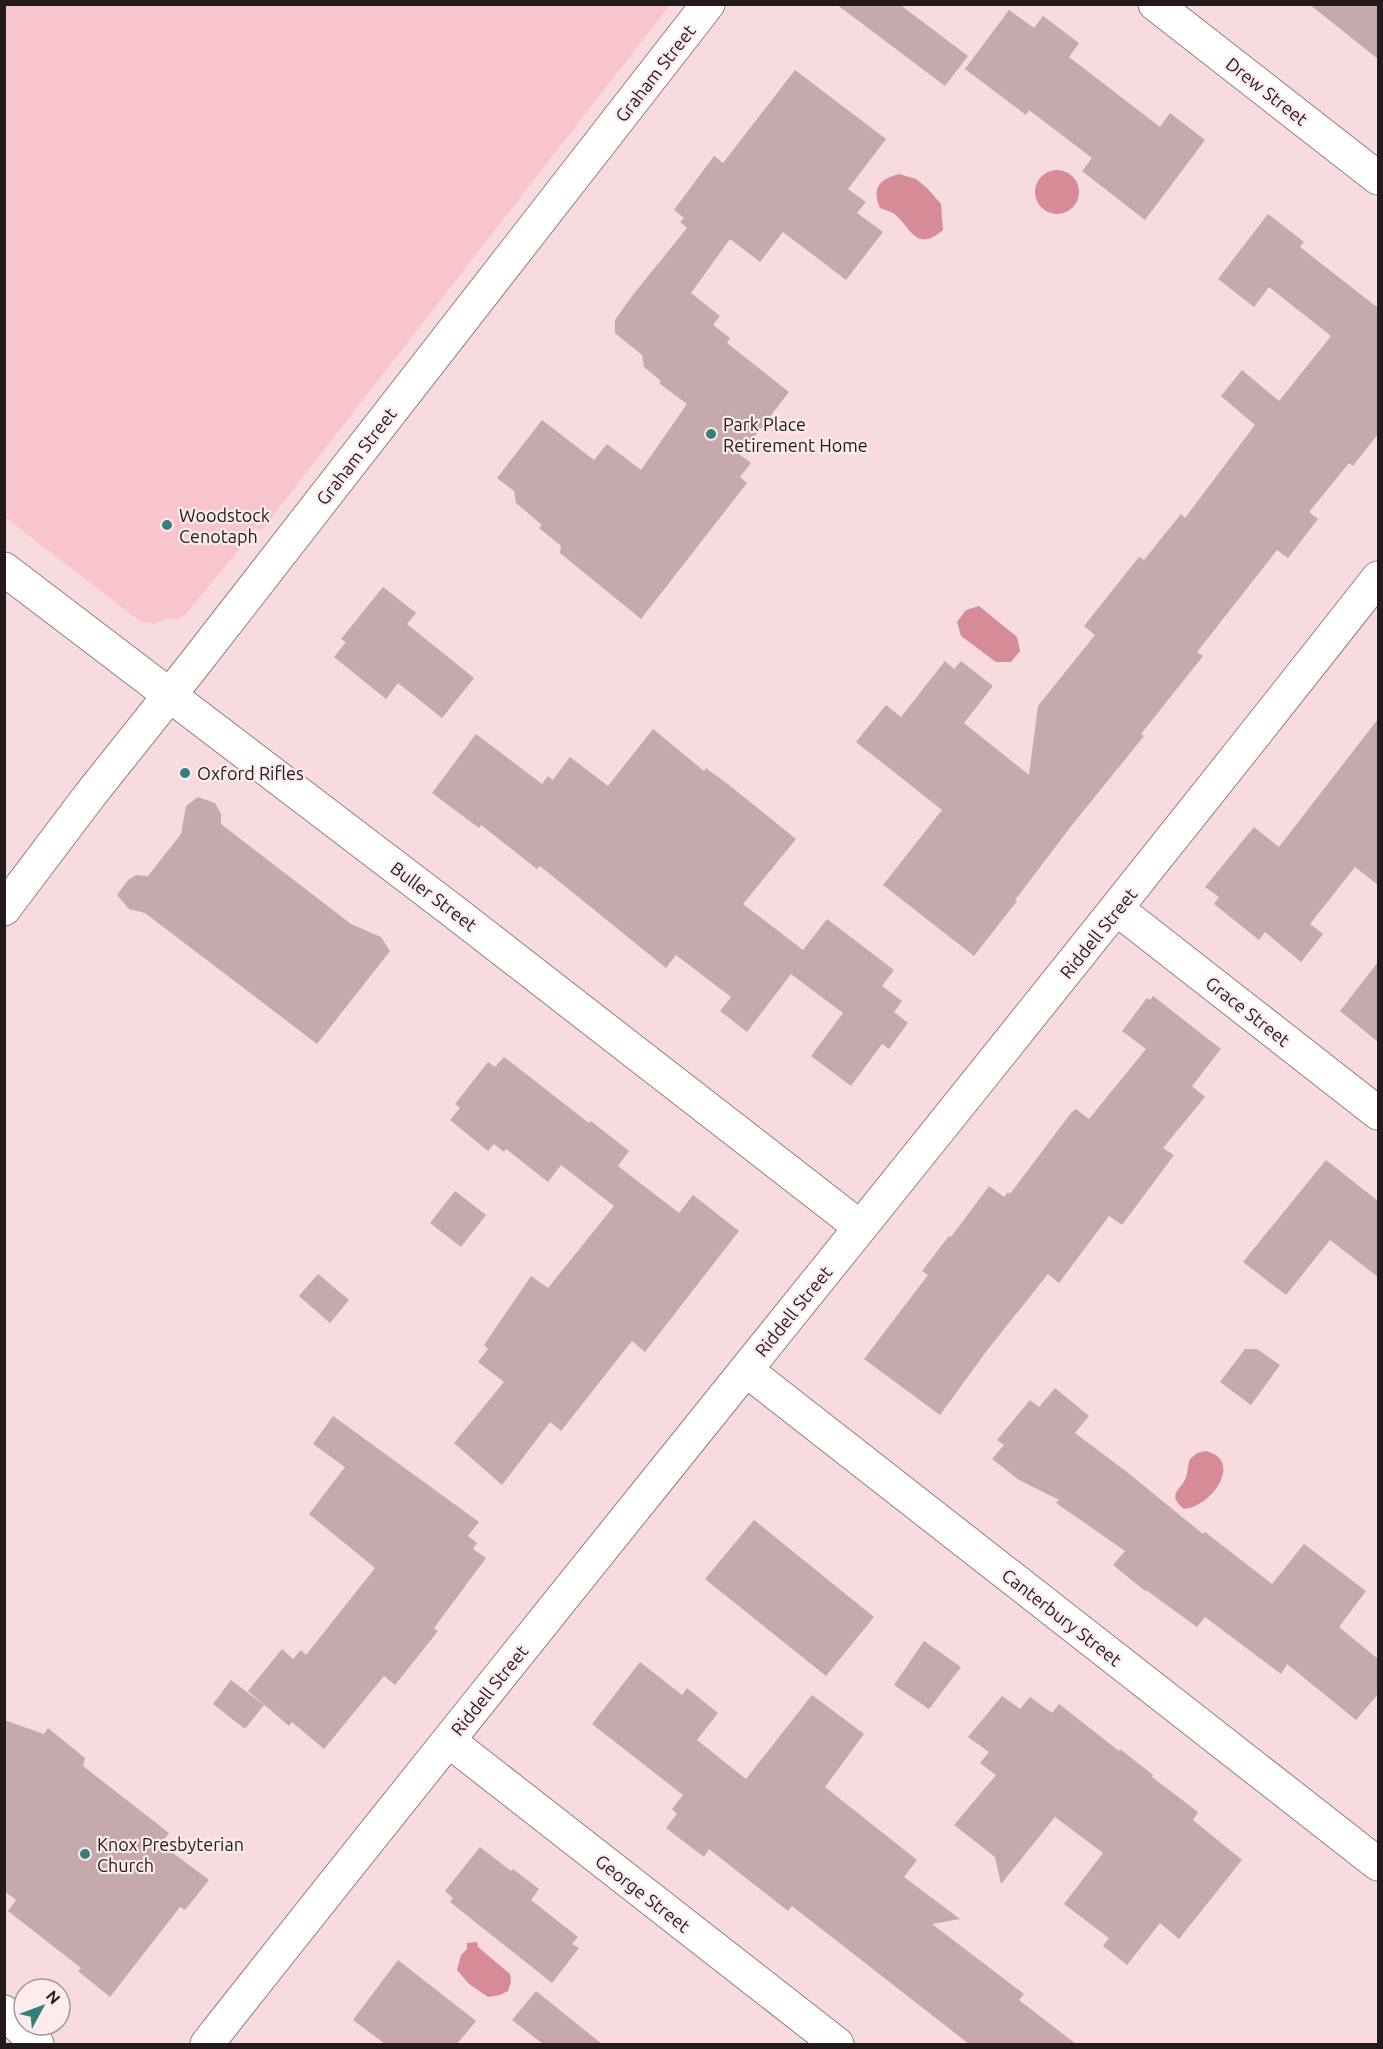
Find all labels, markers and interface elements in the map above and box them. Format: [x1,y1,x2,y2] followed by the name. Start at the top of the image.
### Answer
[611,21,699,125] street label: Graham Street
[1222,53,1312,129] street label: Drew Street
[312,404,400,508] street label: Graham Street
[723,414,868,455] place label: Park Place Retirement Home
[704,427,718,441] marker: Park Place Retirement Home
[179,505,270,546] place label: Woodstock Cenotaph
[160,518,174,532] marker: Woodstock Cenotaph
[197,763,304,783] place label: Oxford Rifles
[178,766,192,780] marker: Oxford Rifles
[387,857,481,935] street label: Buller Street
[1055,884,1141,982] street label: Riddell Street
[1202,972,1294,1050] street label: Grace Street
[750,1262,836,1360] street label: Riddell Street
[999,1564,1125,1670] street label: Canterbury Street
[446,1641,532,1739] street label: Riddell Street
[97,1834,244,1875] place label: Knox Presbyterian Church
[78,1847,92,1861] marker: Knox Presbyterian Church
[592,1850,694,1936] street label: George Street
[12,1977,72,2037] north arrow
[43,1987,64,2008] text: N

